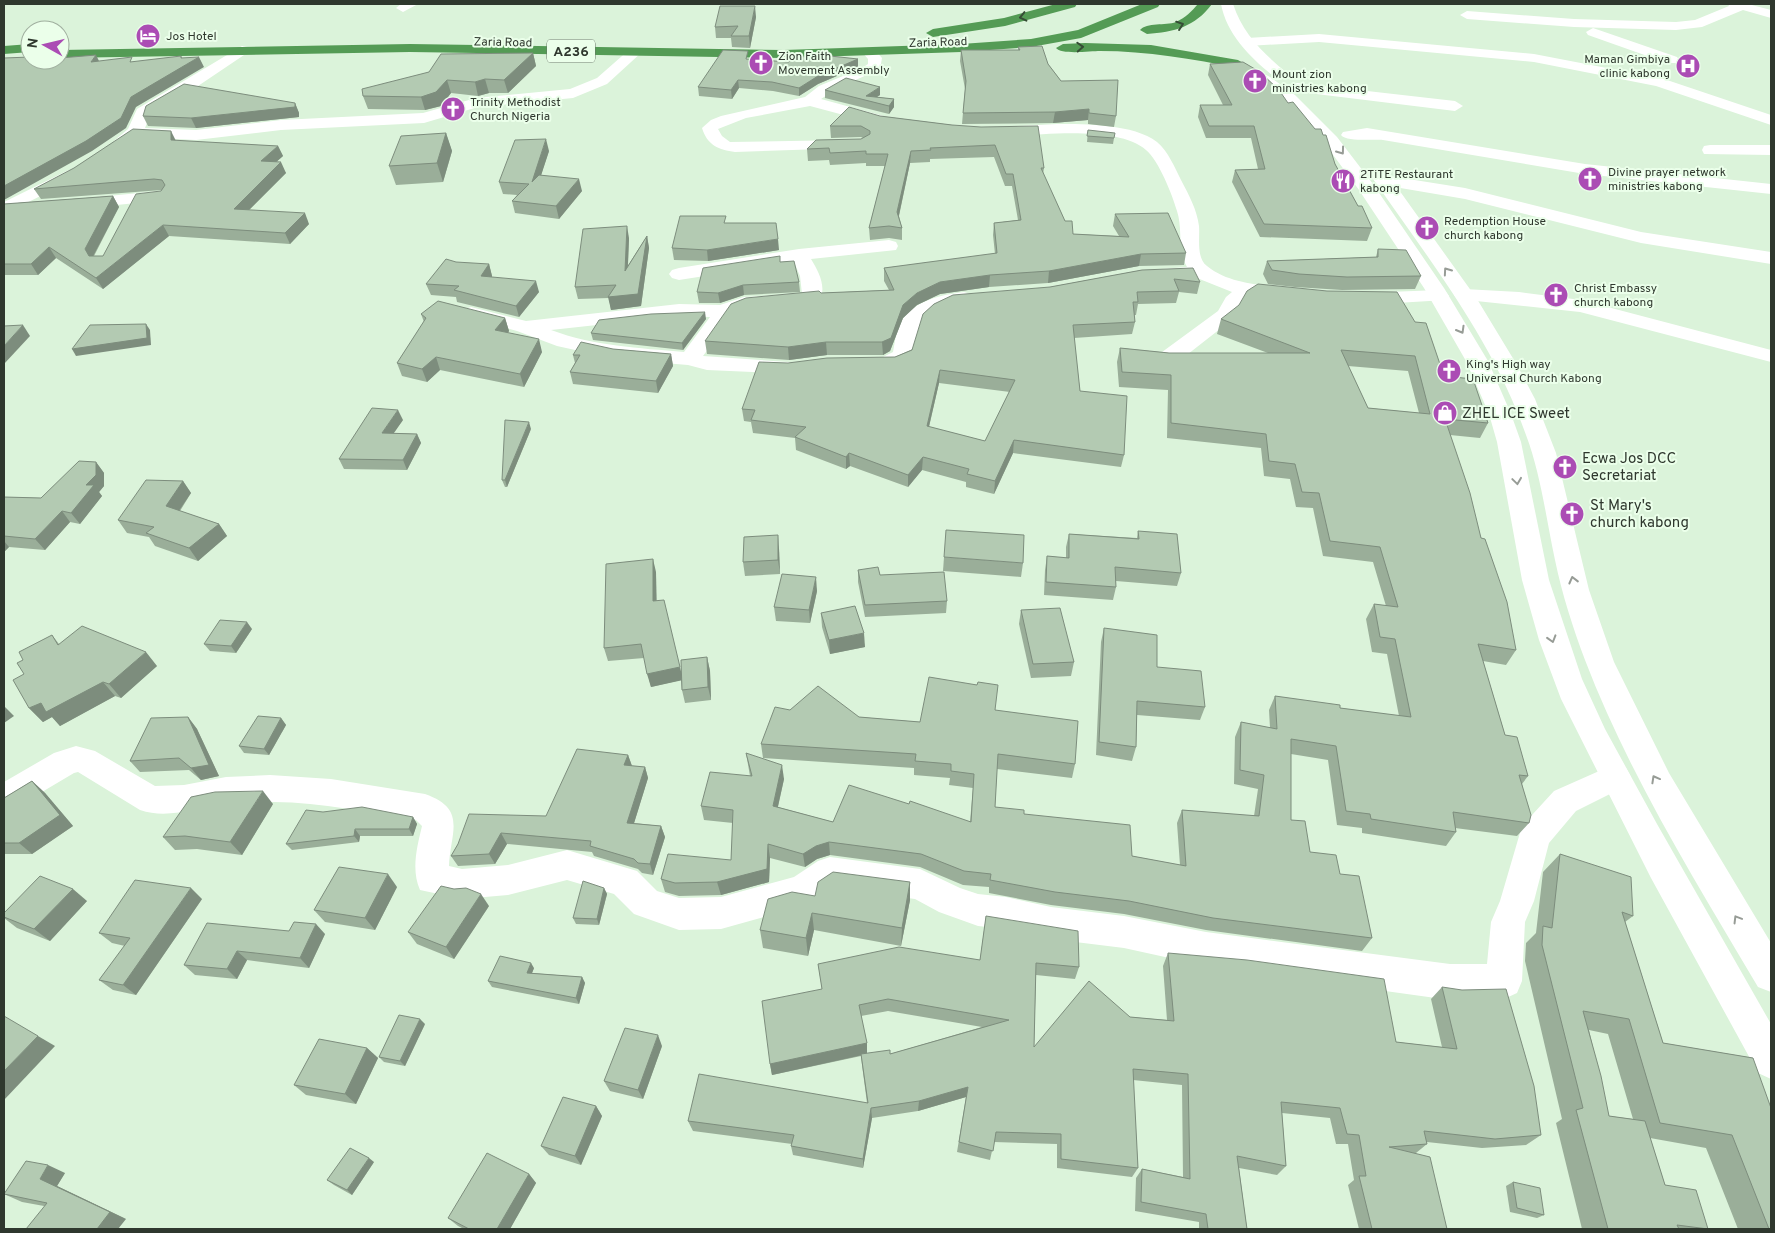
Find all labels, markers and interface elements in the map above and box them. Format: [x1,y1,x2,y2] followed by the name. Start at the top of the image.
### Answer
[1019,11,1028,22] one-way arrow
[20,20,70,70] north arrow
[1176,21,1184,31] one-way arrow
[135,23,161,49] hotel icon: Jos Hotel
[166,29,217,45] place label: Jos Hotel
[473,34,533,52] street label: Zaria Road
[908,34,968,52] street label: Zaria Road
[24,37,43,50] text: N
[547,40,595,62] road number: A236
[1076,42,1084,53] one-way arrow
[778,49,890,79] place label: Zion Faith Movement Assembly
[748,50,774,76] church icon: Zion Faith Movement Assembly
[1584,52,1670,82] place label: Maman Gimbiya clinic kabong
[1675,53,1701,79] hospital icon: Maman Gimbiya clinic kabong
[1272,67,1367,97] place label: Mount zion ministries kabong
[1242,68,1268,94] church icon: Mount zion ministries kabong
[470,95,561,125] place label: Trinity Methodist Church Nigeria
[440,96,466,122] church icon: Trinity Methodist Church Nigeria
[1334,146,1344,155] one-way arrow
[1608,165,1726,195] place label: Divine prayer network ministries kabong
[1577,166,1603,192] church icon: Divine prayer network ministries kabong
[1360,167,1453,197] place label: 2TiTE Restaurant kabong
[1330,168,1356,194] restaurant icon: 2TiTE Restaurant kabong
[1444,214,1546,244] place label: Redemption House church kabong
[1414,215,1440,241] church icon: Redemption House church kabong
[1444,267,1453,277] one-way arrow
[1574,281,1657,311] place label: Christ Embassy church kabong
[1543,282,1569,308] church icon: Christ Embassy church kabong
[1454,324,1464,333] one-way arrow
[1466,357,1602,387] place label: King's High way Universal Church Kabong
[1436,358,1462,384] church icon: King's High way Universal Church Kabong
[1432,400,1458,426] shop icon: ZHEL ICE Sweet
[1462,405,1570,424] place label: ZHEL ICE Sweet
[1582,450,1676,486] place label: Ecwa Jos DCC Secretariat
[1552,454,1578,480] church icon: Ecwa Jos DCC Secretariat
[1512,477,1522,485] one-way arrow
[1590,497,1689,533] place label: St Mary's church kabong
[1559,501,1585,527] church icon: St Mary's church kabong
[1568,576,1579,585] one-way arrow
[1547,635,1557,643] one-way arrow
[1651,775,1661,784] one-way arrow
[1734,915,1744,924] one-way arrow

